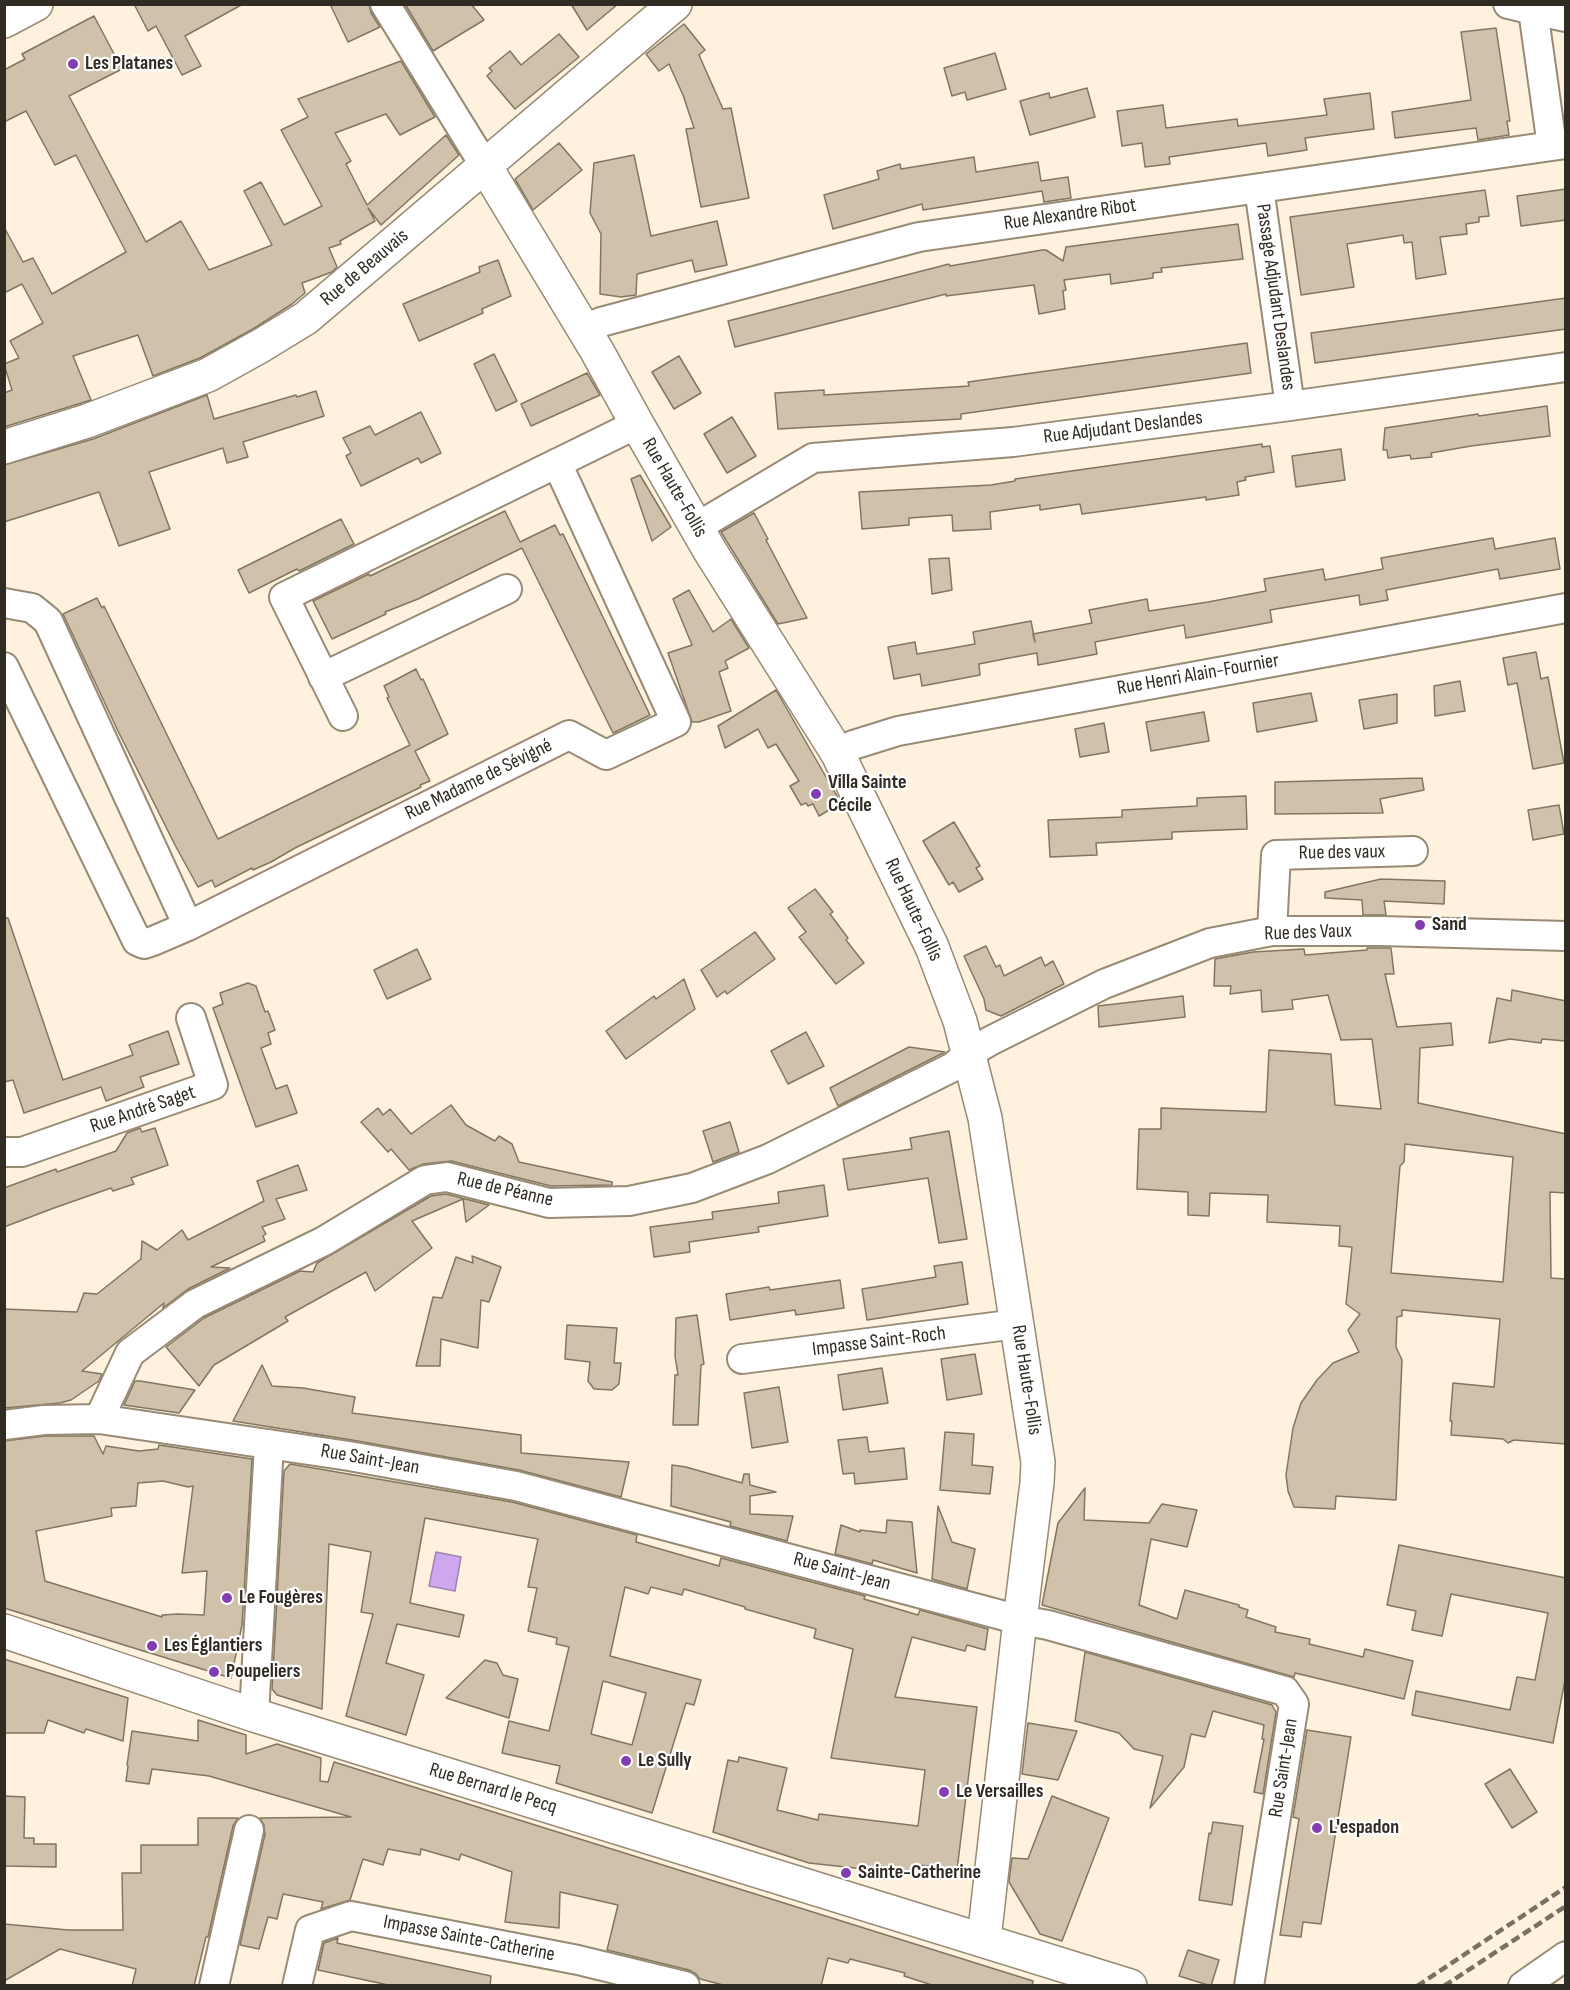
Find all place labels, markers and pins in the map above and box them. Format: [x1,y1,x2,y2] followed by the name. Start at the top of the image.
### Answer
[85,52,173,76] place label: Les Platanes
[66,57,80,71] marker: Les Platanes
[828,771,907,818] place label: Villa Sainte Cécile
[809,787,823,801] marker: Villa Sainte Cécile
[1432,913,1467,937] place label: Sand
[1413,918,1427,932] marker: Sand
[239,1586,323,1610] place label: Le Fougères
[220,1591,234,1605] marker: Le Fougères
[164,1634,262,1658] place label: Les Églantiers
[145,1639,159,1653] marker: Les Églantiers
[226,1660,300,1684] place label: Poupeliers
[207,1665,221,1679] marker: Poupeliers
[638,1749,692,1773] place label: Le Sully
[619,1754,633,1768] marker: Le Sully
[956,1780,1043,1804] place label: Le Versailles
[937,1785,951,1799] marker: Le Versailles
[1329,1816,1399,1840] place label: L'espadon
[1310,1821,1324,1835] marker: L'espadon
[858,1861,981,1885] place label: Sainte-Catherine
[839,1866,853,1880] marker: Sainte-Catherine

